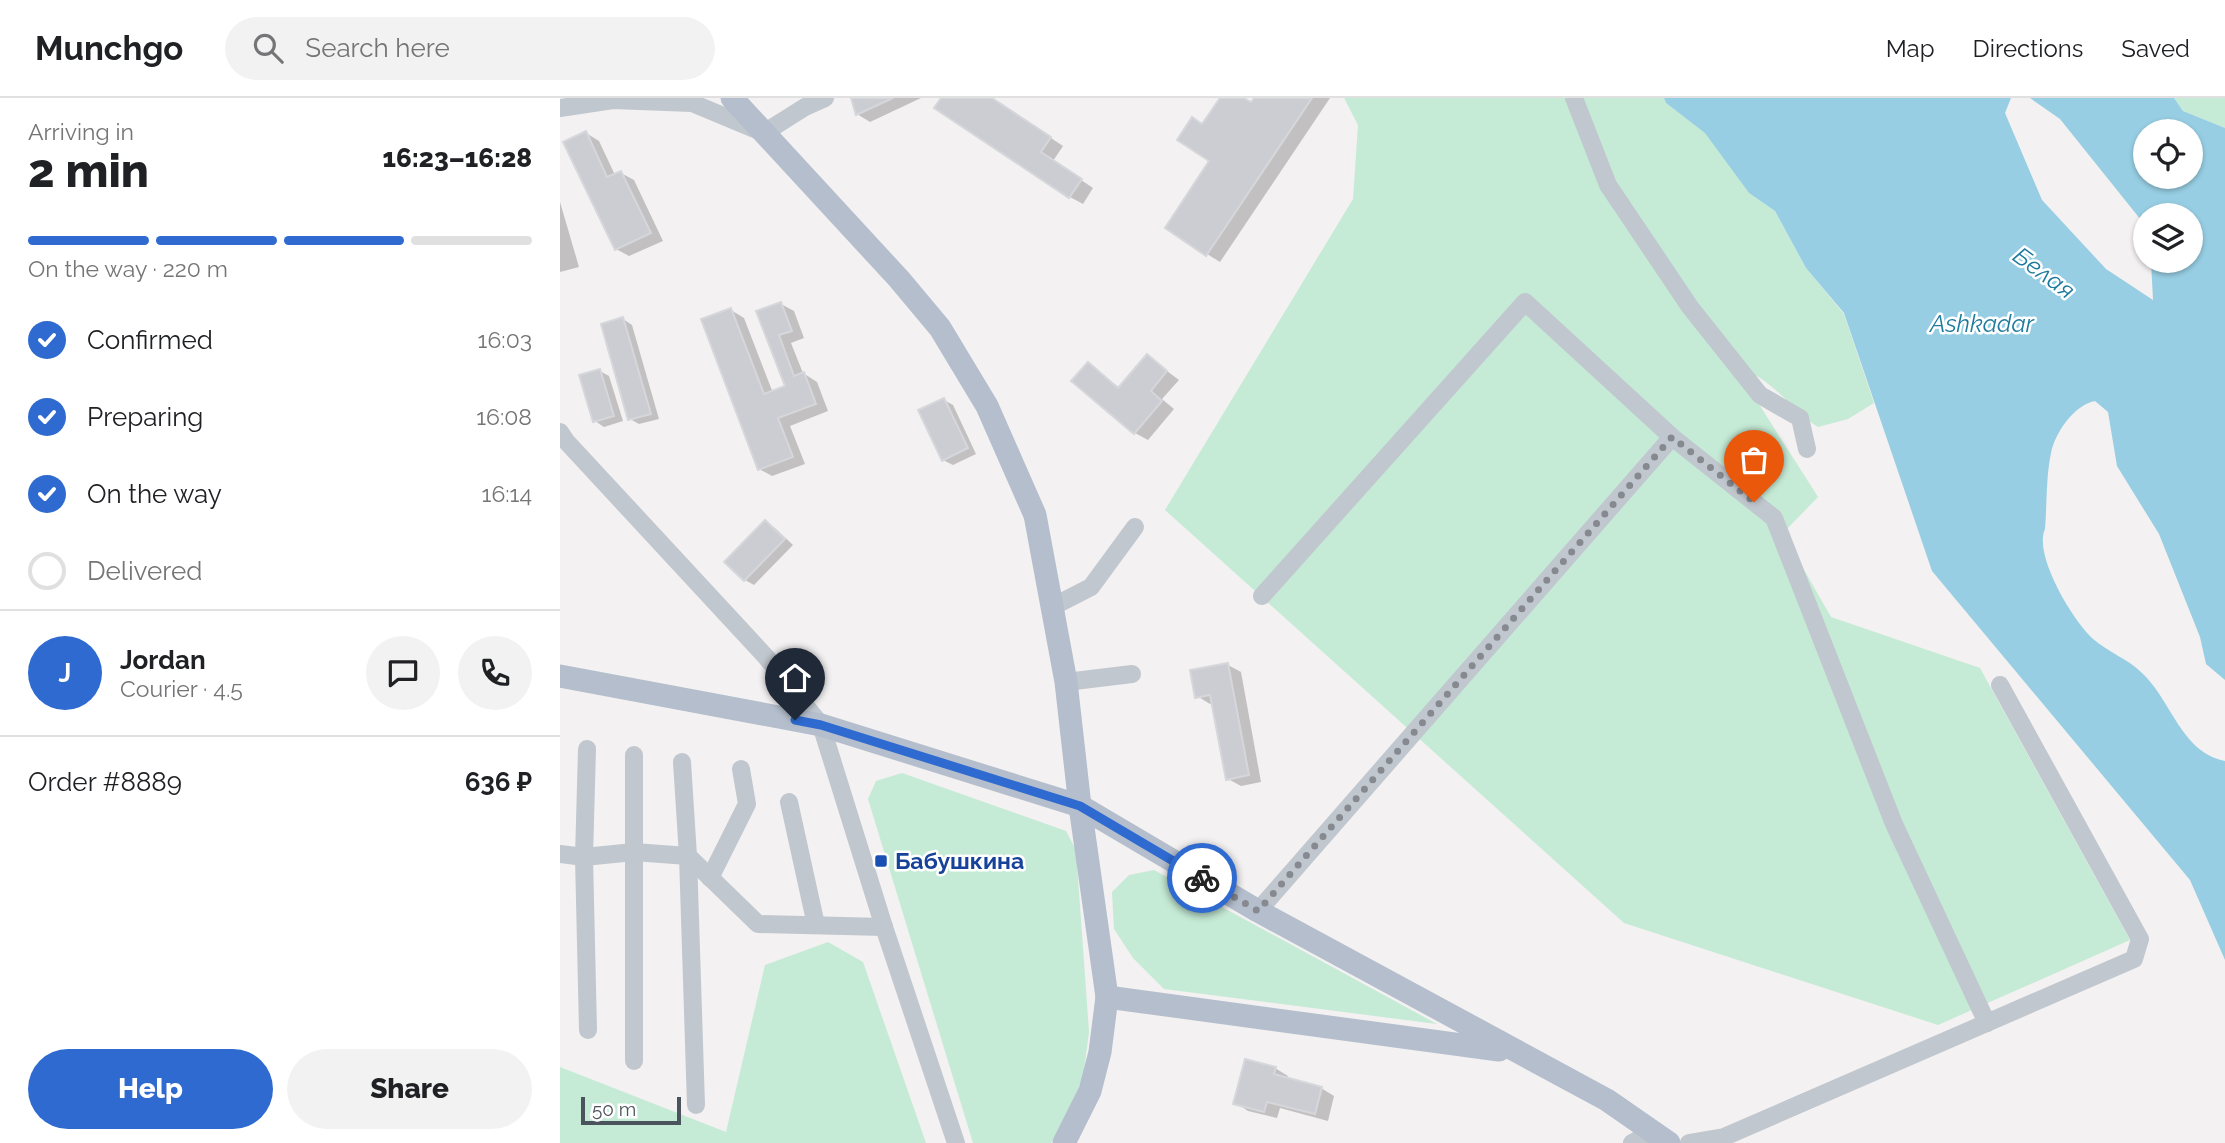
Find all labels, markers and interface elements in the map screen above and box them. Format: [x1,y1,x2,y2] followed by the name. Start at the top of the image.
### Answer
[225,17,715,80] search box
[35,29,183,68] text: Munchgo
[249,29,287,67] icon: search
[305,33,450,63] text: Search here
[1886,34,1935,63] text: Map
[1973,34,2083,63] text: Directions
[2121,34,2190,63] text: Saved
[28,118,134,145] text: Arriving in
[2133,119,2203,273] map controls
[2133,119,2203,189] button: locate
[382,143,532,173] text: 16:23–16:28
[28,144,149,198] text: 2 min
[2133,203,2203,273] button: layers
[2008,241,2081,305] water label: Белая
[28,255,228,282] text: On the way · 220 m
[1928,309,2035,338] water label: Ashkadar
[28,321,66,359] icon: check
[87,325,213,355] text: Confirmed
[478,326,532,353] text: 16:03
[28,398,66,436] icon: check
[87,402,203,432] text: Preparing
[476,403,532,430] text: 16:08
[1724,430,1784,502] pin
[1735,441,1773,479] icon: bag
[28,475,66,513] icon: check
[87,479,222,509] text: On the way
[482,480,532,507] text: 16:14
[87,556,202,586] text: Delivered
[366,636,440,710] button: chat
[458,636,532,710] button: phone
[120,645,206,675] text: Jordan
[765,648,825,720] pin
[59,658,71,688] text: J
[776,659,814,697] icon: home
[120,675,243,702] text: Courier · 4.5
[28,767,182,797] text: Order #8889
[465,767,532,797] text: 636 ₽
[1167,843,1237,913] courier
[895,847,1024,874] place label: Бабушкина
[873,853,889,869] marker: Бабушкина
[1183,859,1221,897] icon: bike
[28,1049,273,1129] button: Help
[287,1049,532,1129] button: Share
[581,1094,681,1126] scale bar
[592,1098,636,1120] text: 50 m

